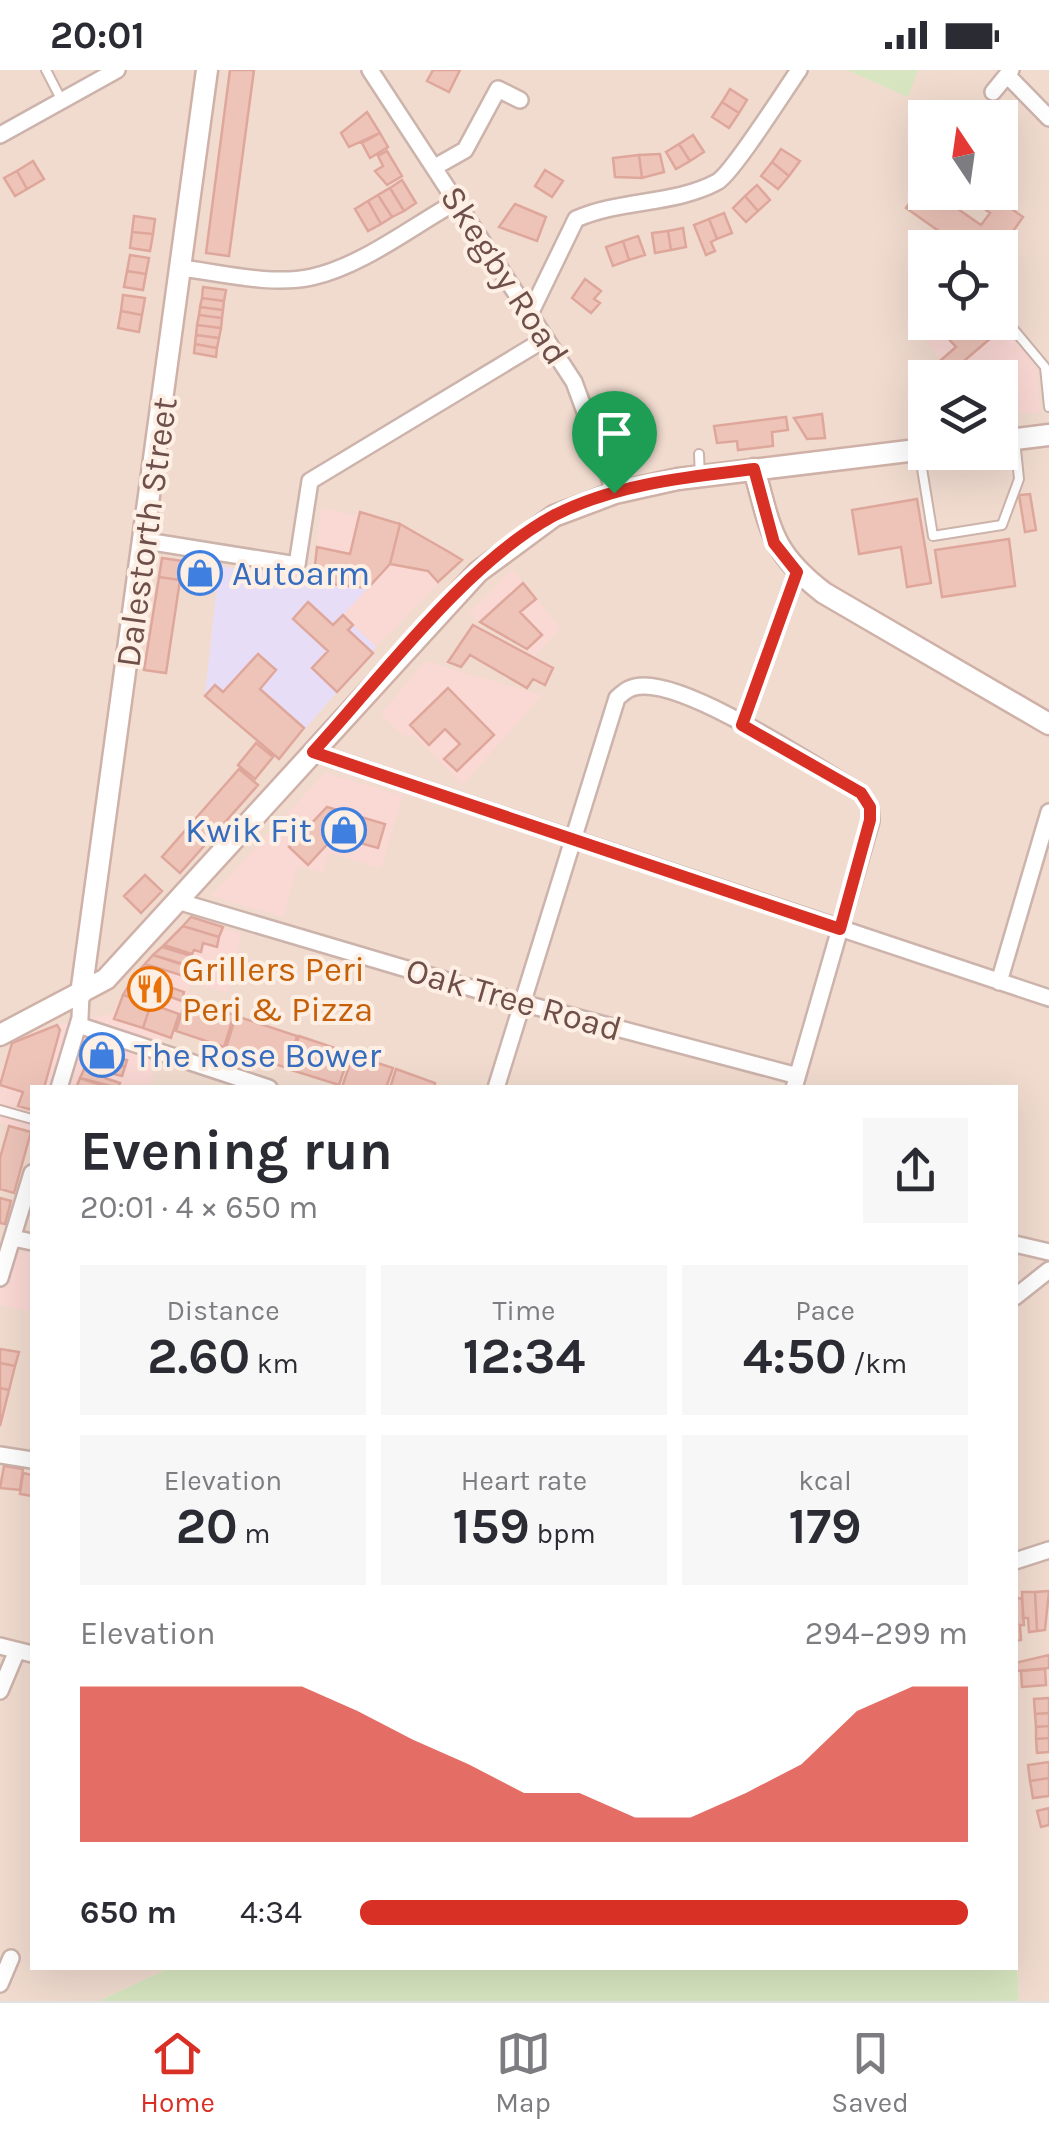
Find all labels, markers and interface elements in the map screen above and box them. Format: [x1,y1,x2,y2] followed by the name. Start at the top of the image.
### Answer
[50,13,145,58] text: 20:01
[908,100,1018,210] north arrow
[908,100,1018,470] map controls
[432,178,577,372] street label: Skegby Road
[908,230,1018,340] button: locate
[908,360,1018,470] button: layers
[572,391,657,494] pin
[107,394,186,670] street label: Dalestorth Street
[587,406,642,461] icon: arrive
[177,550,223,596] shop icon: Autoarm
[232,553,370,594] place label: Autoarm
[321,807,367,853] shop icon: Kwik Fit
[185,810,312,851] place label: Kwik Fit
[182,949,373,1030] place label: Grillers Peri Peri & Pizza
[401,949,626,1050] street label: Oak Tree Road
[127,966,173,1012] restaurant icon: Grillers Peri Peri & Pizza
[79,1032,125,1078] shop icon: The Rose Bower
[134,1035,381,1076] place label: The Rose Bower
[863,1118,968,1223] button: share
[80,1119,393,1183] text: Evening run
[80,1189,318,1226] text: 20:01 · 4 × 650 m
[166,1294,280,1327] text: Distance
[493,1294,555,1327] text: Time
[795,1294,855,1327] text: Pace
[147,1327,250,1386] text: 2.60
[463,1327,585,1386] text: 12:34
[743,1327,847,1386] text: 4:50
[250,1347,299,1380] text: km
[847,1347,907,1380] text: /km
[164,1464,282,1497] text: Elevation
[461,1464,587,1497] text: Heart rate
[798,1464,852,1497] text: kcal
[176,1497,238,1556] text: 20
[452,1497,530,1556] text: 159
[788,1497,862,1556] text: 179
[238,1517,270,1550] text: m
[530,1517,596,1550] text: bpm
[80,1615,215,1652] text: Elevation
[805,1615,968,1652] text: 294–299 m
[80,1894,177,1931] text: 650 m
[240,1894,302,1931] text: 4:34
[140,2026,215,2119] tab: Home
[495,2026,551,2119] tab: Map
[831,2026,909,2119] tab: Saved

